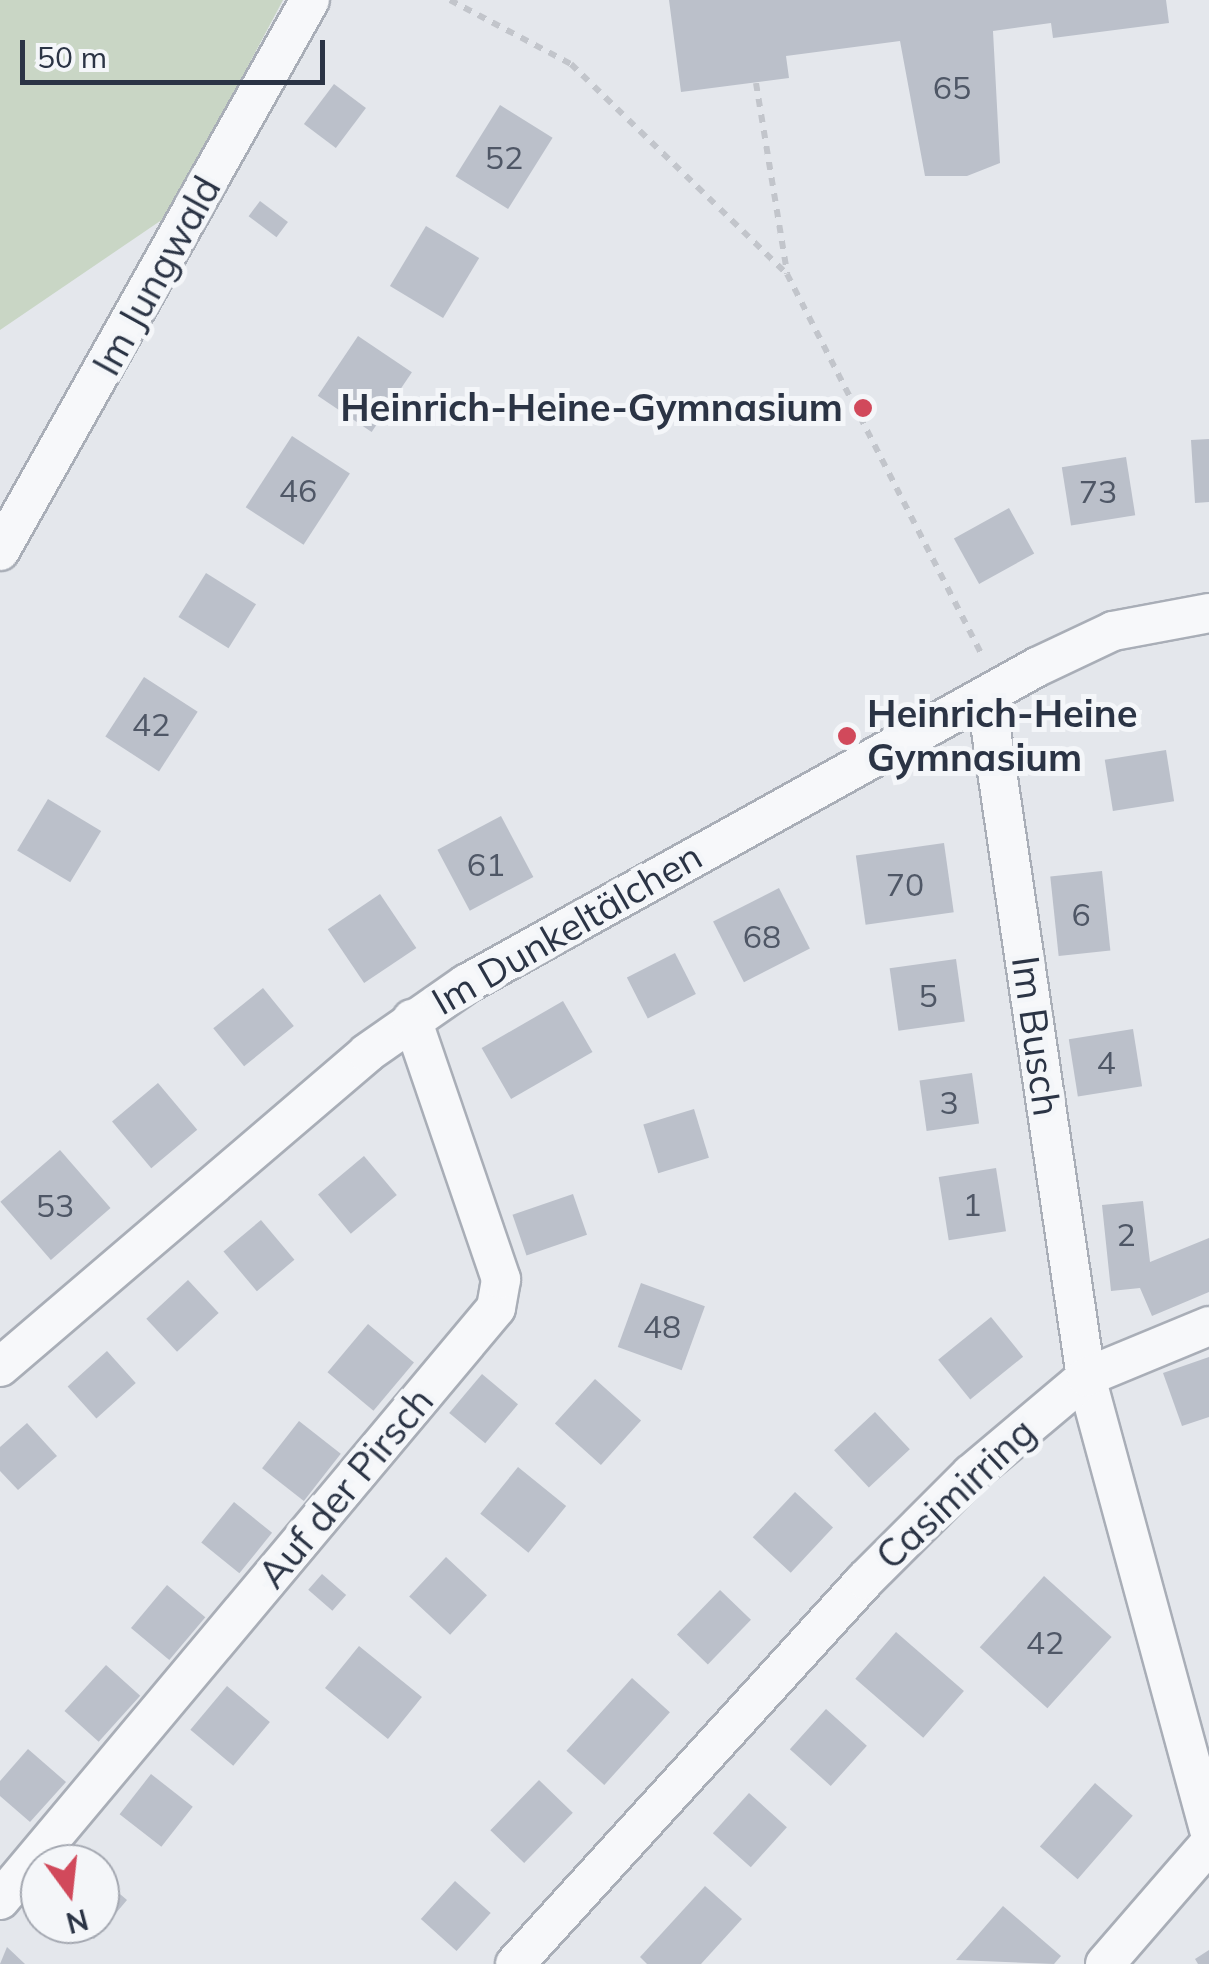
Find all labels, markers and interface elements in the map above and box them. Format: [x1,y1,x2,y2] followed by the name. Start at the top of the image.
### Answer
[25,20,330,82] scale bar
[37,38,107,76] text: 50 m
[933,68,971,106] house number: 65
[485,138,523,176] house number: 52
[84,169,230,383] street label: Im Jungwald
[340,385,843,431] place label: Heinrich-Heine-Gymnasium
[852,397,874,419] marker: Heinrich-Heine-Gymnasium
[279,471,317,509] house number: 46
[1079,472,1117,510] house number: 73
[867,691,1138,781] place label: Heinrich-Heine Gymnasium
[132,705,170,743] house number: 42
[836,725,858,747] marker: Heinrich-Heine Gymnasium
[424,833,710,1025] street label: Im Dunkeltälchen
[467,845,505,883] house number: 61
[886,865,924,903] house number: 70
[1071,895,1091,933] house number: 6
[743,917,781,955] house number: 68
[1002,953,1070,1119] street label: Im Busch
[918,976,938,1014] house number: 5
[1096,1043,1116,1081] house number: 4
[939,1083,959,1121] house number: 3
[962,1185,982,1223] house number: 1
[36,1186,74,1224] house number: 53
[1116,1215,1136,1253] house number: 2
[643,1307,681,1345] house number: 48
[249,1379,443,1597] street label: Auf der Pirsch
[867,1409,1045,1579] street label: Casimirring
[1026,1623,1064,1661] house number: 42
[20,1844,120,1944] north arrow
[63,1902,92,1941] text: N

